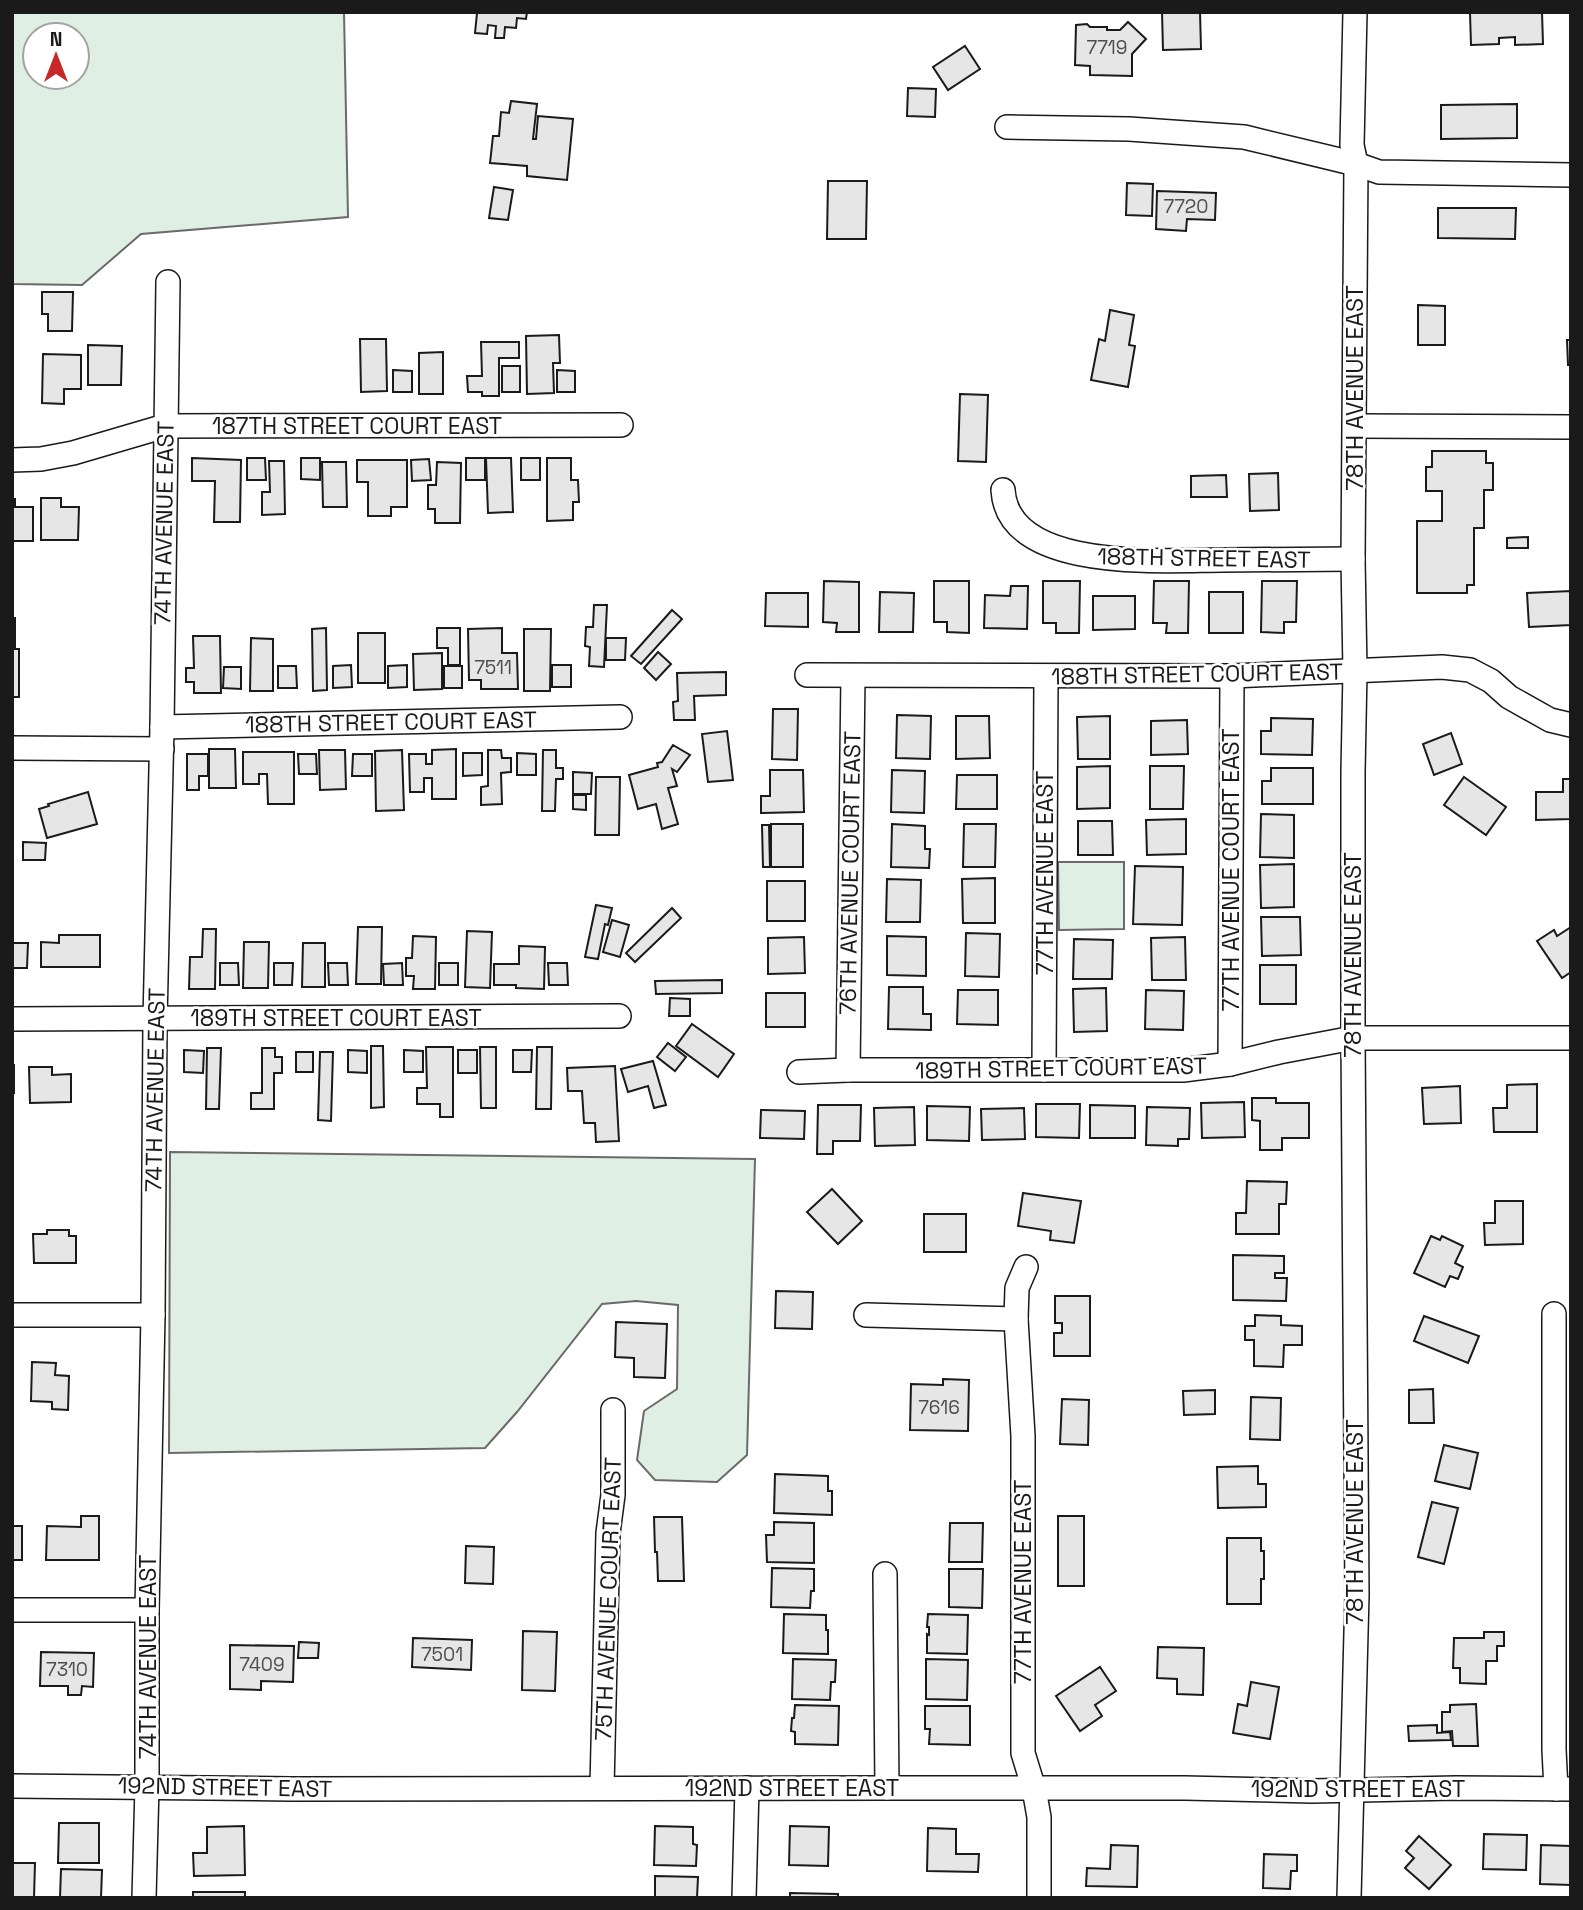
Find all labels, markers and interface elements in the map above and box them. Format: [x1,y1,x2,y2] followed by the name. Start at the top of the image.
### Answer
[21,21,91,91] north arrow
[50,27,62,52] text: N
[1087,35,1127,60] house number: 7719
[1164,194,1208,219] house number: 7720
[1340,285,1370,491] street label: 78TH AVENUE EAST
[212,411,502,441] street label: 187TH STREET COURT EAST
[147,421,181,625] street label: 74TH AVENUE EAST
[1097,541,1311,575] street label: 188TH STREET EAST
[474,655,512,680] house number: 7511
[1051,656,1343,692] street label: 188TH STREET COURT EAST
[245,704,537,740] street label: 188TH STREET COURT EAST
[1216,729,1246,1011] street label: 77TH AVENUE COURT EAST
[833,731,867,1015] street label: 76TH AVENUE COURT EAST
[1030,771,1060,975] street label: 77TH AVENUE EAST
[1338,852,1368,1058] street label: 78TH AVENUE EAST
[138,988,172,1192] street label: 74TH AVENUE EAST
[190,1003,482,1033] street label: 189TH STREET COURT EAST
[915,1050,1207,1086] street label: 189TH STREET COURT EAST
[918,1395,960,1420] house number: 7616
[1340,1419,1370,1625] street label: 78TH AVENUE EAST
[588,1457,628,1741] street label: 75TH AVENUE COURT EAST
[1008,1480,1038,1684] street label: 77TH AVENUE EAST
[133,1555,163,1759] street label: 74TH AVENUE EAST
[421,1642,463,1667] house number: 7501
[239,1652,285,1677] house number: 7409
[46,1657,88,1682] house number: 7310
[118,1770,332,1804] street label: 192ND STREET EAST
[685,1773,899,1803] street label: 192ND STREET EAST
[1251,1774,1465,1804] street label: 192ND STREET EAST

